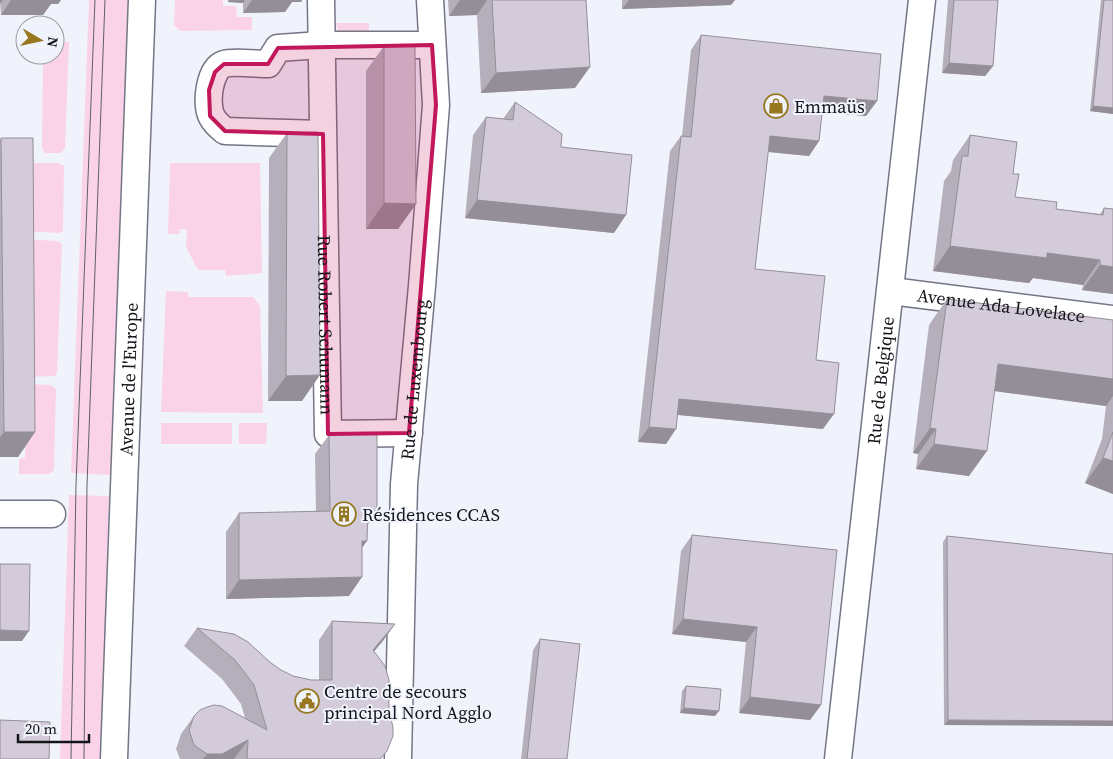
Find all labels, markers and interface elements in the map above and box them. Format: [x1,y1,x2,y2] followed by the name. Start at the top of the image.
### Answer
[15,15,65,65] north arrow
[42,35,64,49] text: N
[763,93,789,119] shop icon: Emmaüs
[794,94,865,119] place label: Emmaüs
[312,235,340,415] street label: Rue Robert Schumann
[916,282,1087,328] street label: Avenue Ada Lovelace
[394,298,433,461] street label: Rue de Luxembourg
[113,302,143,456] street label: Avenue de l'Europe
[860,315,899,446] street label: Rue de Belgique
[331,501,357,527] building icon: Résidences CCAS
[362,502,500,527] place label: Résidences CCAS
[324,679,492,725] place label: Centre de secours principal Nord Agglo
[294,688,320,714] public building icon: Centre de secours principal Nord Agglo
[18,712,89,744] scale bar
[25,718,57,739] text: 20 m

